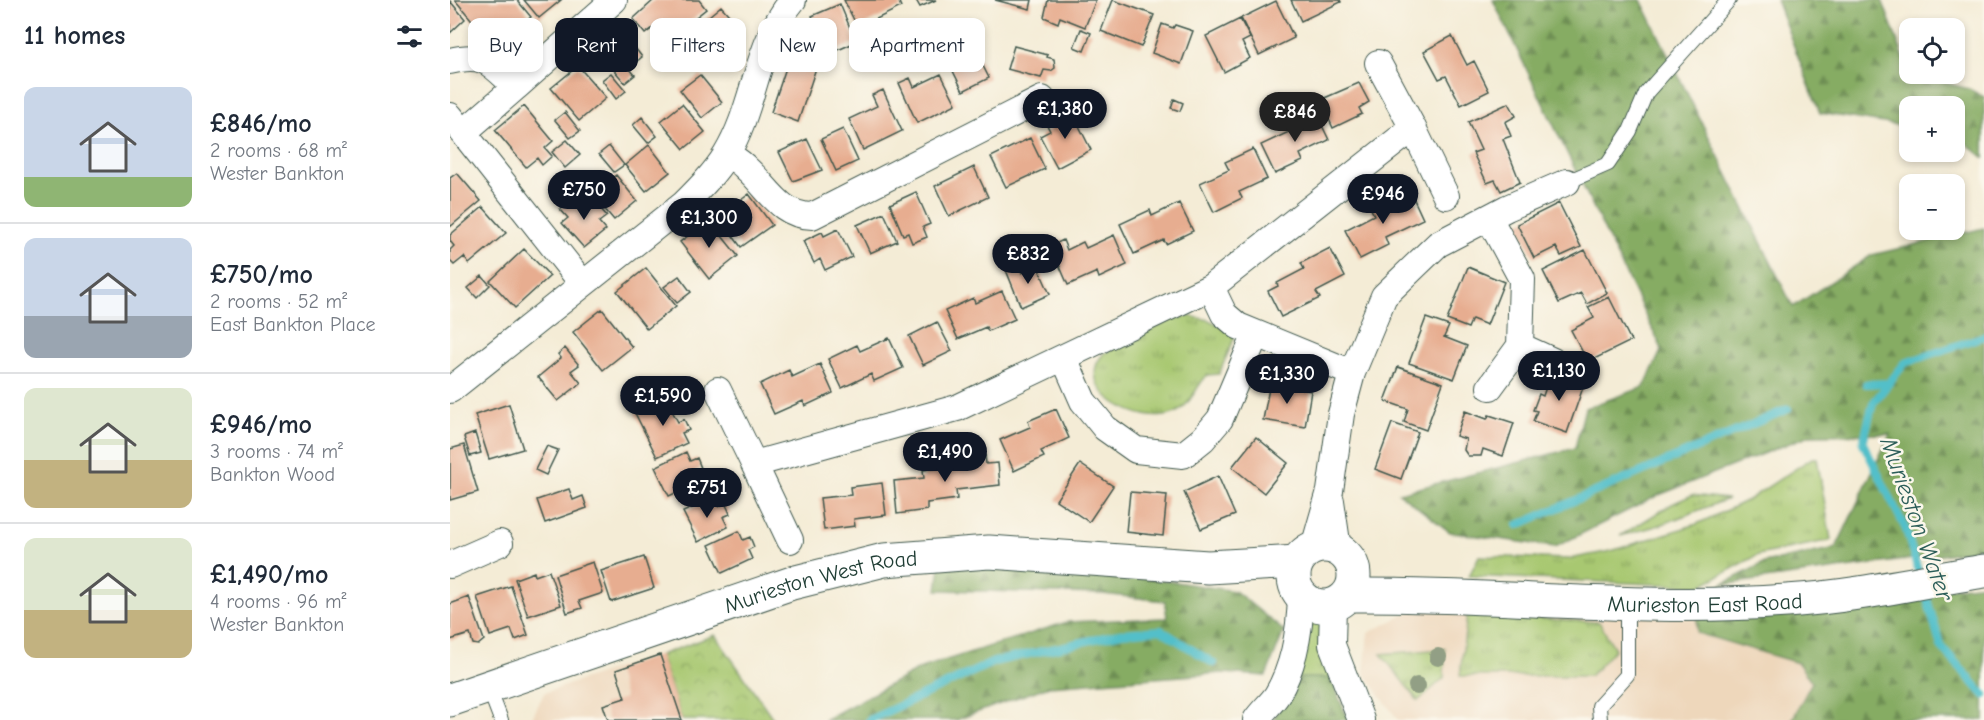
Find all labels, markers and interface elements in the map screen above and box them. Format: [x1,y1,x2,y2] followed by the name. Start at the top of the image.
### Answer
[468,18,543,72] chip: Buy
[555,18,638,72] chip: Rent
[650,18,746,72] chip: Filters
[758,18,837,72] chip: New
[849,18,985,72] chip: Apartment
[1899,18,1965,240] map controls
[1899,18,1965,84] button: locate
[393,20,426,53] icon: filters
[24,21,125,51] text: 11 homes
[1016,89,1114,140] pin: £1,380
[1259,92,1331,143] pin: £846
[1899,96,1965,162] button: +
[1037,97,1093,120] text: £1,380
[1273,100,1317,123] text: £846
[210,109,312,139] text: £846/mo
[72,111,144,183] icon: home
[210,139,347,162] text: 2 rooms · 68 m²
[210,162,344,185] text: Wester Bankton
[548,170,620,221] pin: £750
[1347,174,1419,225] pin: £946
[1899,174,1965,240] button: −
[562,178,606,201] text: £750
[1361,182,1405,205] text: £946
[660,198,758,249] pin: £1,300
[680,206,738,229] text: £1,300
[992,234,1064,285] pin: £832
[1006,242,1050,265] text: £832
[210,260,313,290] text: £750/mo
[72,262,144,334] icon: home
[210,290,347,313] text: 2 rooms · 52 m²
[210,313,376,336] text: East Bankton Place
[1510,351,1608,402] pin: £1,130
[1238,354,1336,405] pin: £1,330
[1532,359,1586,382] text: £1,130
[1259,362,1315,385] text: £1,330
[614,376,712,427] pin: £1,590
[634,384,692,407] text: £1,590
[210,410,312,440] text: £946/mo
[72,412,144,484] icon: home
[896,432,994,483] pin: £1,490
[1874,432,1960,606] water label: Murieston Water
[210,440,343,463] text: 3 rooms · 74 m²
[917,440,973,463] text: £1,490
[210,463,335,486] text: Bankton Wood
[671,468,743,519] pin: £751
[687,476,727,499] text: £751
[721,545,918,619] street label: Murieston West Road
[210,560,328,590] text: £1,490/mo
[72,562,144,634] icon: home
[1607,588,1803,618] street label: Murieston East Road
[210,590,347,613] text: 4 rooms · 96 m²
[210,613,344,636] text: Wester Bankton

